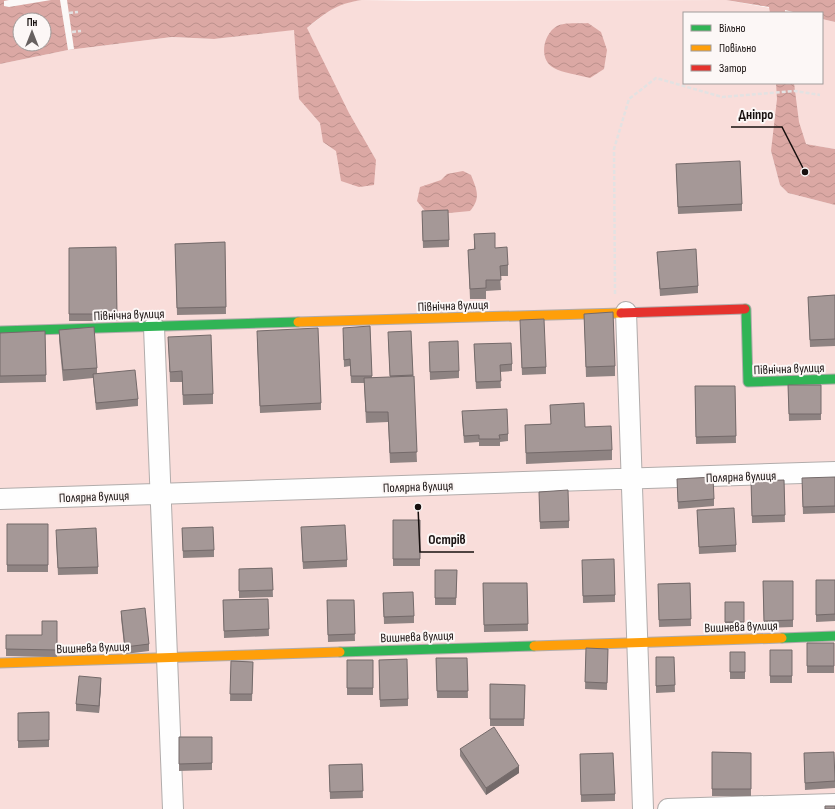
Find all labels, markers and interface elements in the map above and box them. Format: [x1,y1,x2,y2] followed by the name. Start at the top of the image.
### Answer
[12,12,52,52] north arrow
[683,12,823,84] legend
[27,16,38,29] text: Пн
[719,21,745,36] text: Вільно
[719,41,756,56] text: Повільно
[719,61,747,76] text: Затор
[731,101,782,127] callout: Дніпро
[739,106,773,123] text: Дніпро
[417,297,489,315] street label: Північна вулиця
[93,306,165,324] street label: Північна вулиця
[753,360,825,378] street label: Північна вулиця
[706,468,777,486] street label: Полярна вулиця
[383,478,454,496] street label: Полярна вулиця
[59,488,130,506] street label: Полярна вулиця
[420,526,474,552] callout: Острів
[428,531,466,548] text: Острів
[704,618,778,636] street label: Вишнева вулиця
[380,628,454,646] street label: Вишнева вулиця
[56,639,130,657] street label: Вишнева вулиця

